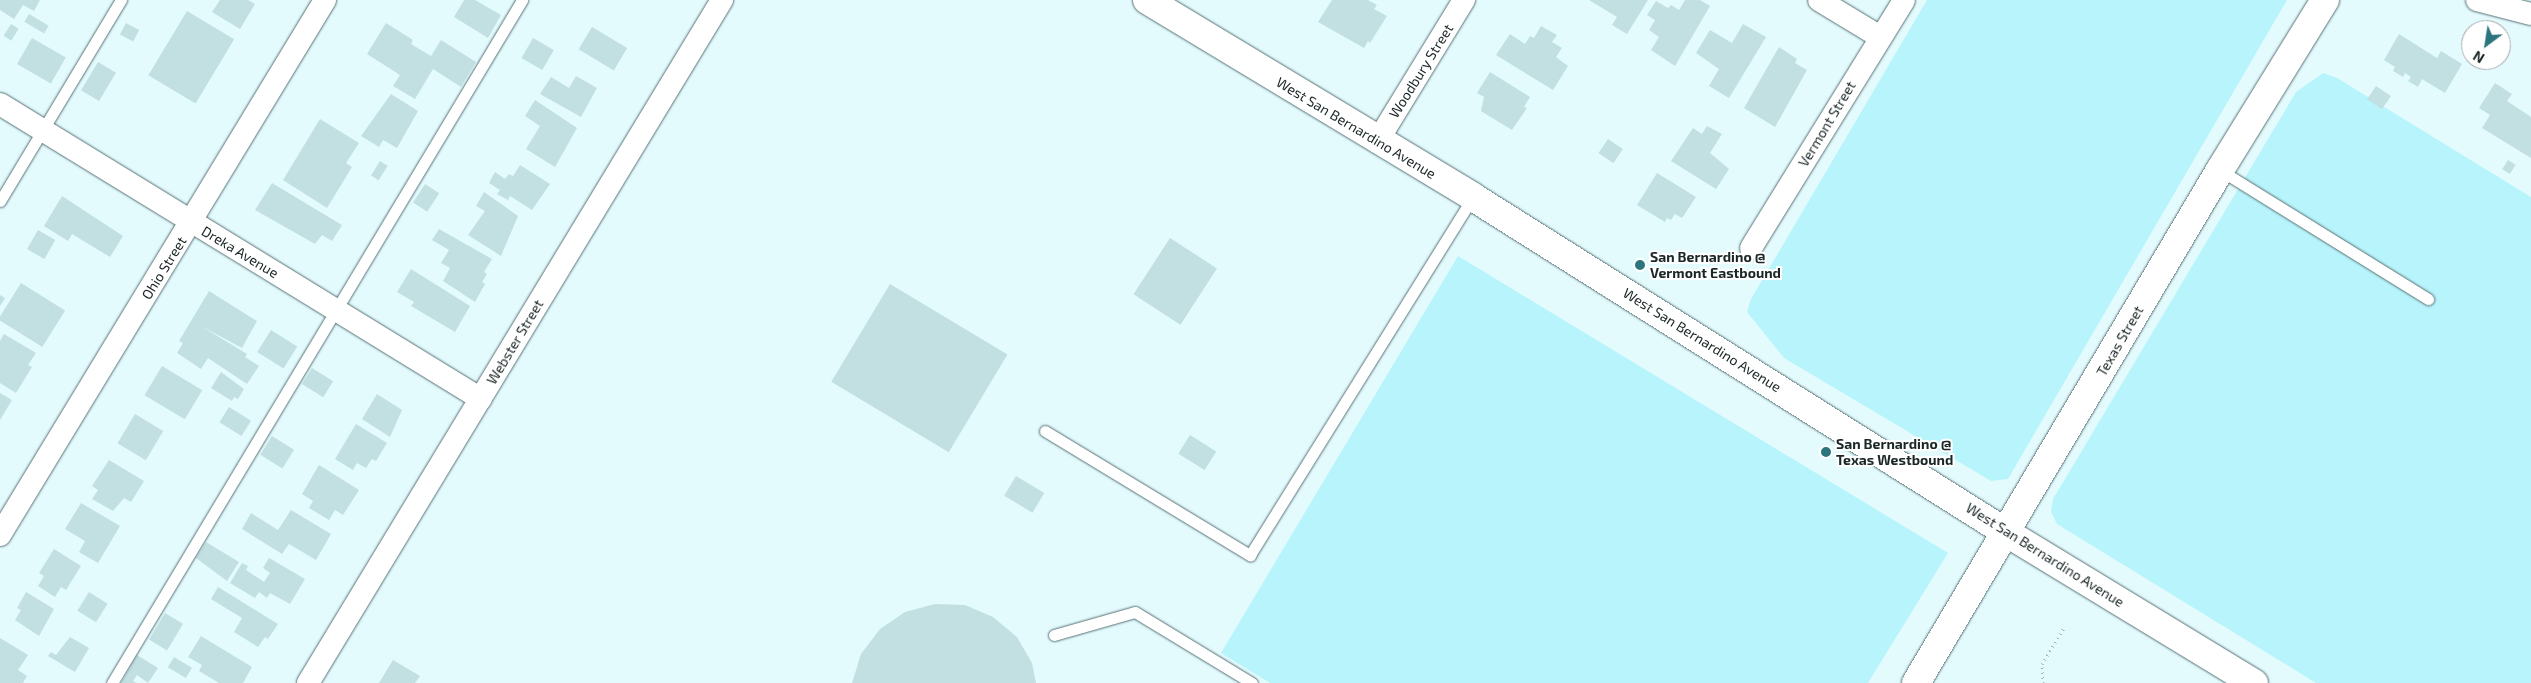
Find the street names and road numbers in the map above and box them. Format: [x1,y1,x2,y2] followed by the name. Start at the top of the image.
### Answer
[1385,21,1457,121] street label: Woodbury Street
[1273,74,1439,182] street label: West San Bernardino Avenue
[1795,78,1859,170] street label: Vermont Street
[198,222,282,282] street label: Dreka Avenue
[138,233,190,303] street label: Ohio Street
[1620,284,1784,396] street label: West San Bernardino Avenue
[483,296,547,388] street label: Webster Street
[2093,303,2147,379] street label: Texas Street
[1963,499,2127,611] street label: West San Bernardino Avenue

